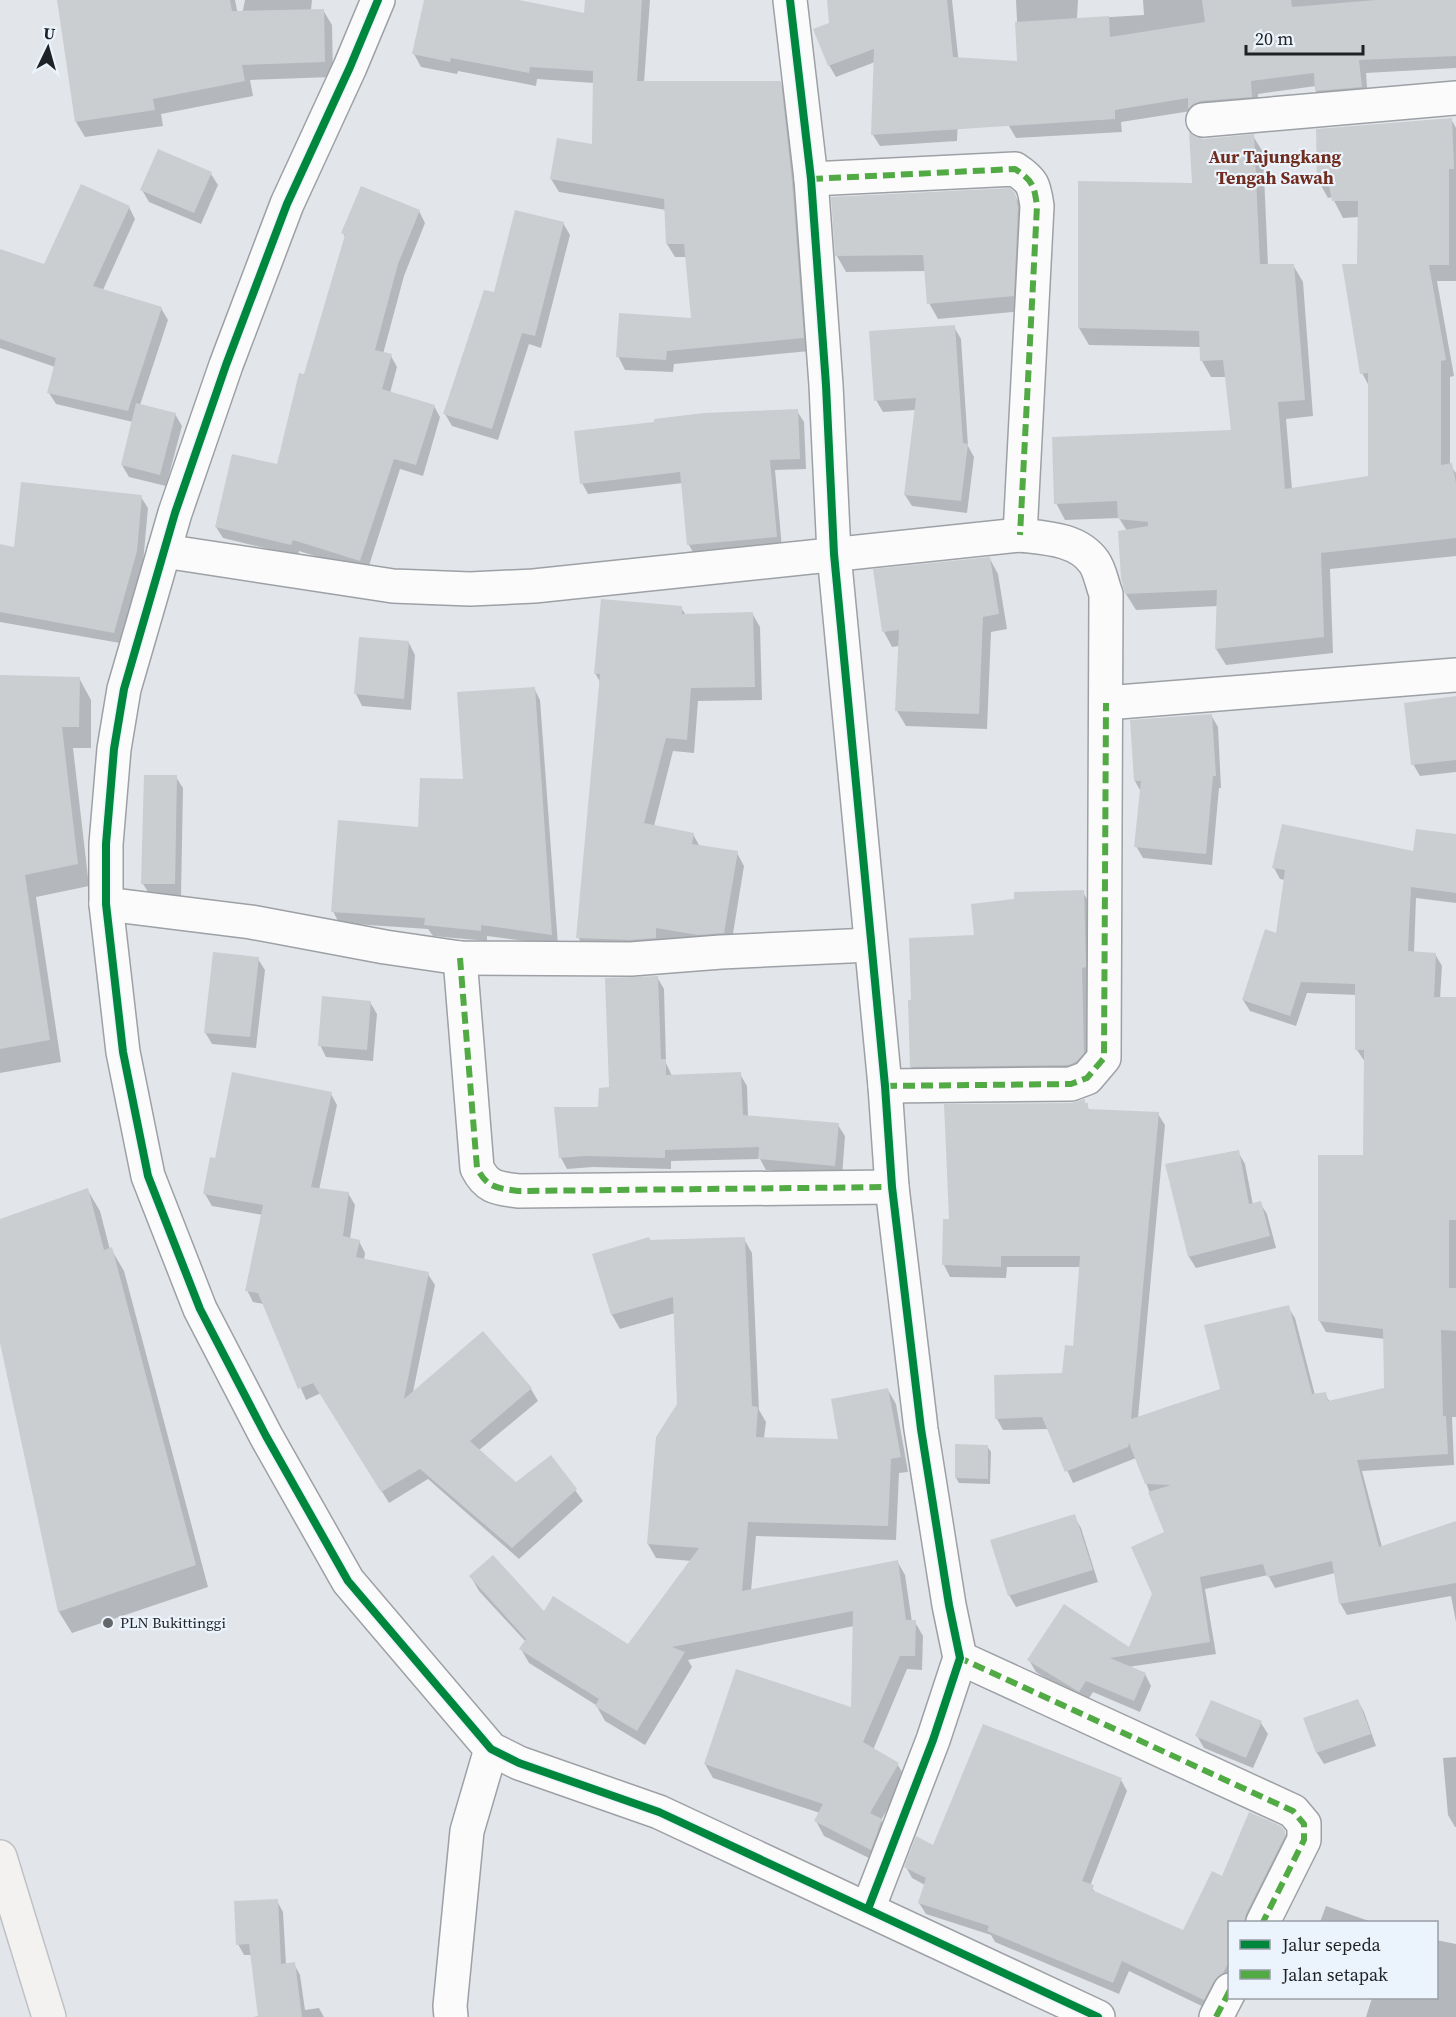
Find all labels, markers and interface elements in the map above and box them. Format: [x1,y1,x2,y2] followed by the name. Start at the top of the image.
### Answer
[18,18,78,78] north arrow
[1246,18,1363,56] scale bar
[43,22,56,45] text: U
[1255,26,1293,51] text: 20 m
[1209,144,1342,190] district label: Aur Tajungkang Tengah Sawah
[120,1612,226,1633] place label: PLN Bukittinggi
[101,1616,115,1630] marker: PLN Bukittinggi
[1228,1921,1438,1999] legend
[1281,1932,1381,1957] text: Jalur sepeda
[1281,1962,1388,1987] text: Jalan setapak

